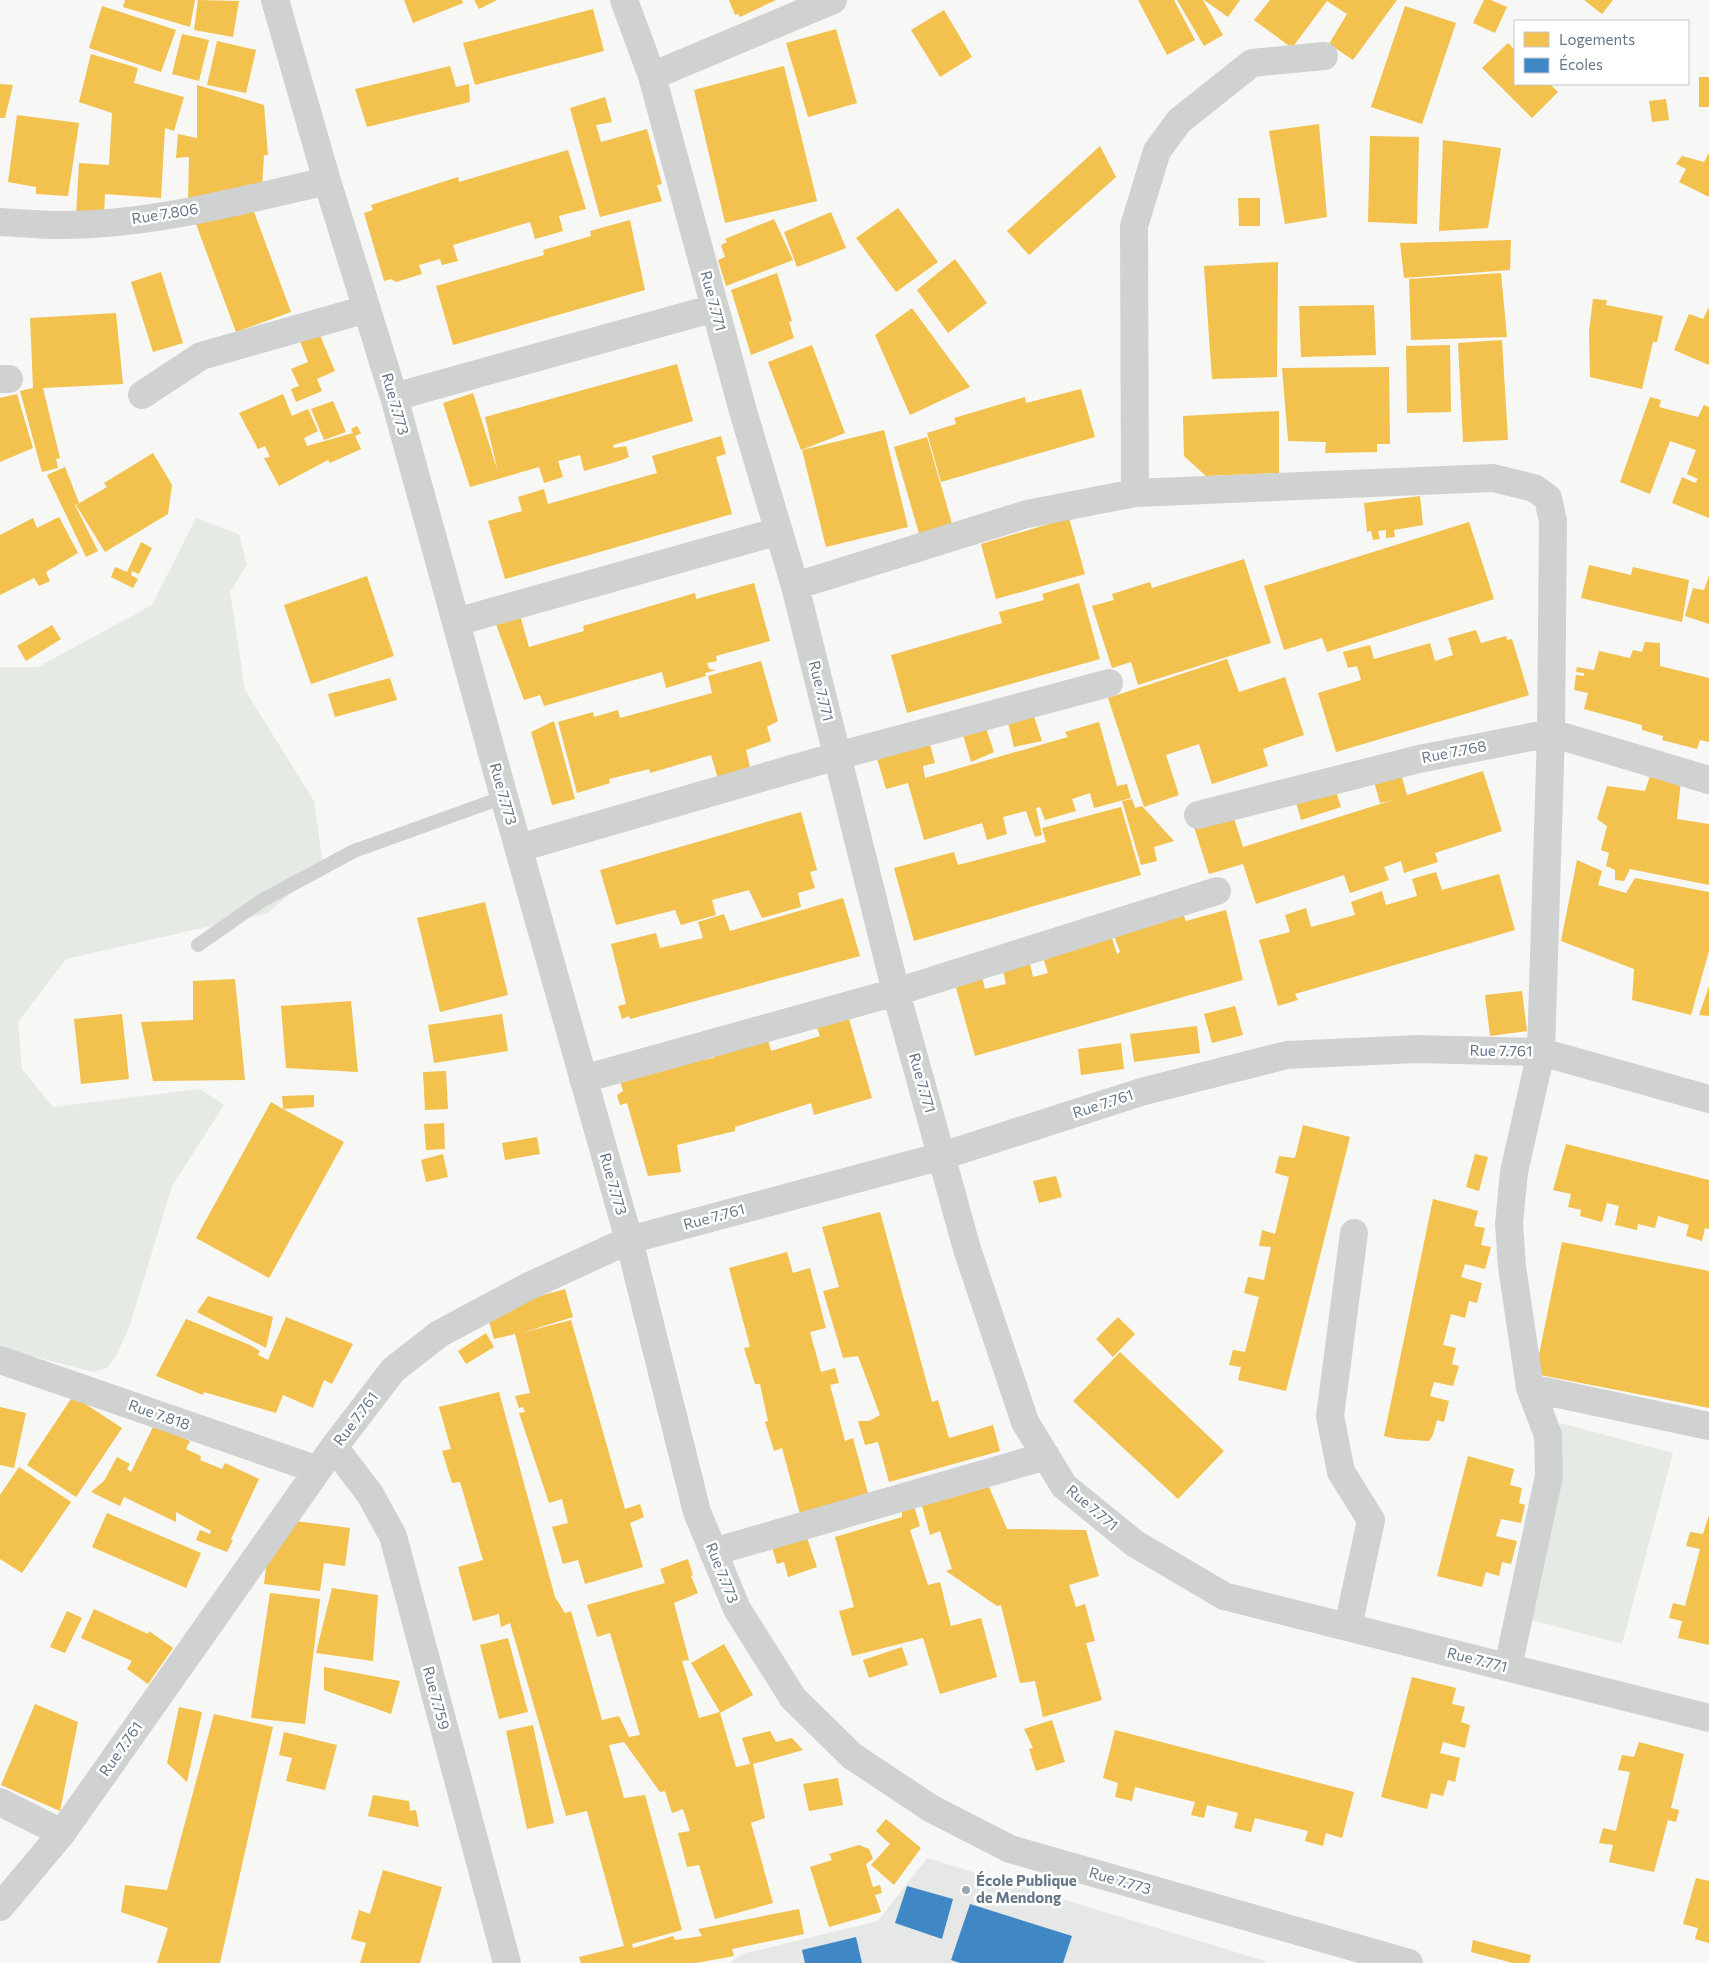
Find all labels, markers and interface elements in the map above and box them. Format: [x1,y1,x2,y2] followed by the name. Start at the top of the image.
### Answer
[1514,20,1689,85] legend
[1559,30,1635,48] text: Logements
[1559,54,1603,73] text: Écoles
[130,199,199,227] street label: Rue 7.806
[697,269,731,333] street label: Rue 7.771
[379,371,413,437] street label: Rue 7.773
[806,659,838,723] street label: Rue 7.771
[1420,736,1488,766] street label: Rue 7.768
[487,761,521,827] street label: Rue 7.773
[1469,1040,1533,1060] street label: Rue 7.761
[906,1051,940,1115] street label: Rue 7.771
[1070,1085,1135,1121] street label: Rue 7.761
[597,1151,631,1217] street label: Rue 7.773
[681,1199,746,1233] street label: Rue 7.761
[329,1388,381,1449] street label: Rue 7.761
[126,1395,192,1433] street label: Rue 7.818
[1063,1481,1122,1534] street label: Rue 7.771
[703,1540,743,1606] street label: Rue 7.773
[1445,1643,1509,1675] street label: Rue 7.771
[420,1664,454,1731] street label: Rue 7.759
[95,1718,146,1779] street label: Rue 7.761
[1087,1863,1153,1897] street label: Rue 7.773
[976,1871,1077,1906] place label: École Publique de Mendong
[960,1884,972,1896] marker: École Publique de Mendong

